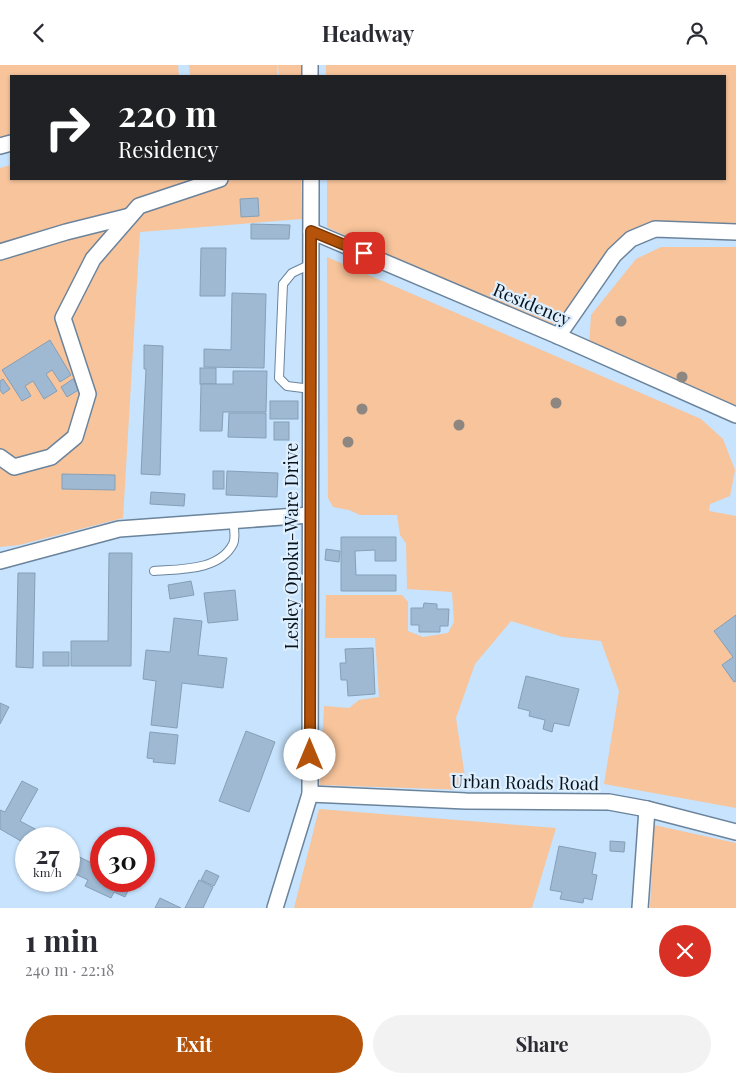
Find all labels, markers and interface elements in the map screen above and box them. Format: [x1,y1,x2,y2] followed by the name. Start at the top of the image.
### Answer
[322,18,414,48] text: Headway
[25,19,53,47] icon: back
[683,19,711,47] icon: person
[118,89,217,136] text: 220 m
[35,95,100,160] icon: right
[118,134,219,164] text: Residency
[343,232,385,274] pin
[350,239,378,267] icon: arrive
[489,277,575,331] street label: Residency
[279,443,303,649] street label: Lesley Opoku-Ware Drive
[283,728,335,780] position arrow
[451,769,600,795] street label: Urban Roads Road
[90,827,155,892] speed limit sign: 30
[35,837,60,870] text: 27
[33,864,62,880] text: km/h
[25,920,99,960] text: 1 min
[659,925,711,977] button: close
[25,959,114,980] text: 240 m · 22:18
[25,1015,363,1073] button: Exit
[373,1015,711,1073] button: Share

